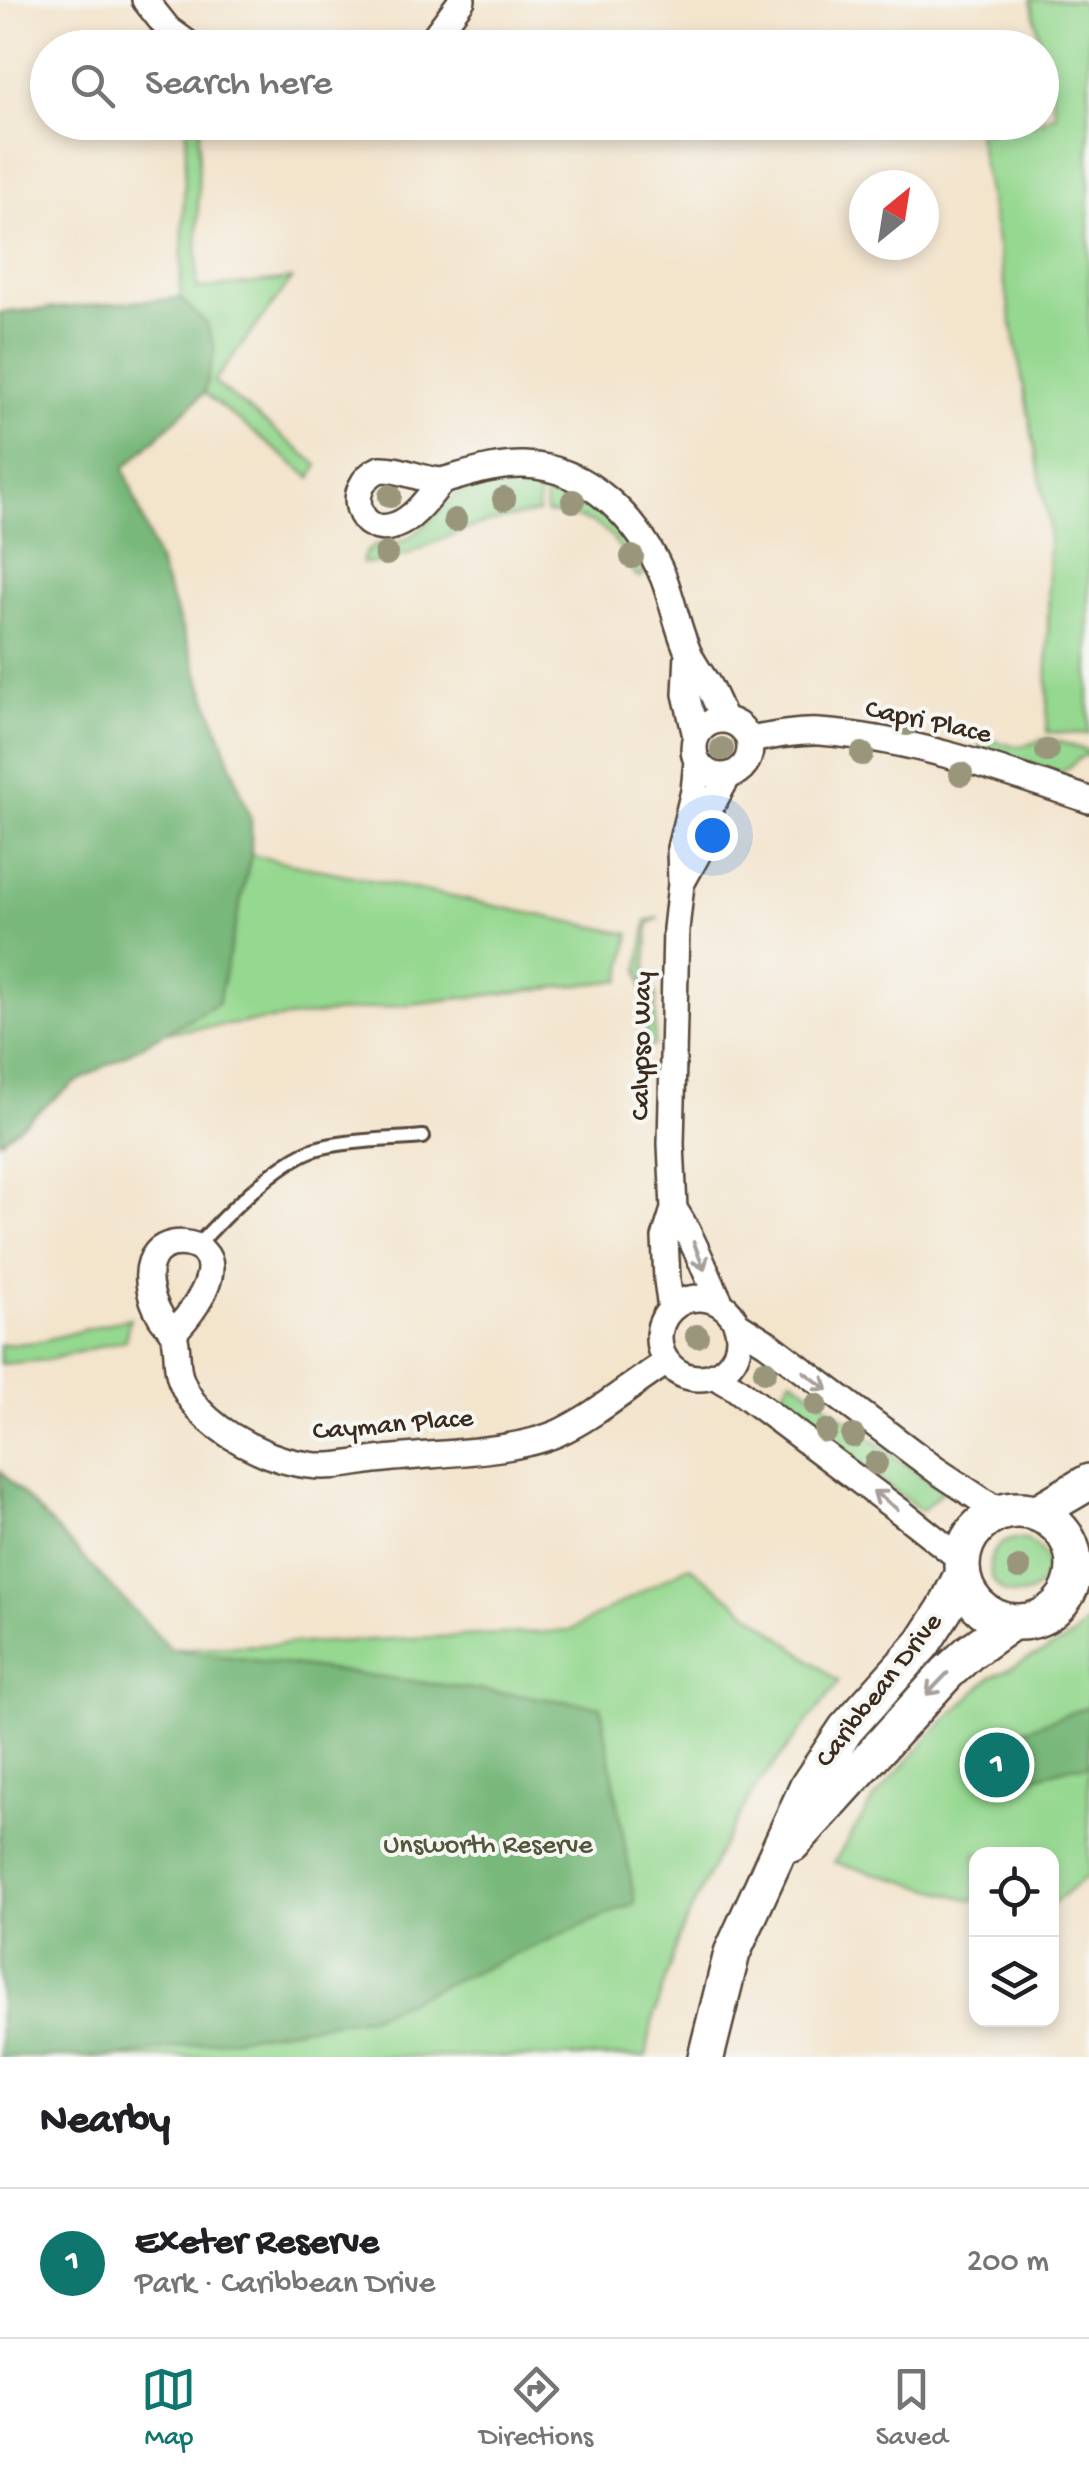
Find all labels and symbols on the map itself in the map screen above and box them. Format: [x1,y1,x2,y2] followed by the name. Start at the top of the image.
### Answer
[849,170,939,260] north arrow
[862,694,995,753] street label: Capri Place
[687,810,738,861] your location
[625,971,661,1121] street label: Calypso Way
[692,1240,710,1270] one-way arrow
[802,1371,829,1392] one-way arrow
[311,1403,475,1449] street label: Cayman Place
[872,1490,899,1511] one-way arrow
[809,1607,951,1775] street label: Caribbean Drive
[925,1671,949,1695] one-way arrow
[964,1728,1030,1802] pin: 1
[383,1830,593,1863] park label: Unsworth Reserve

